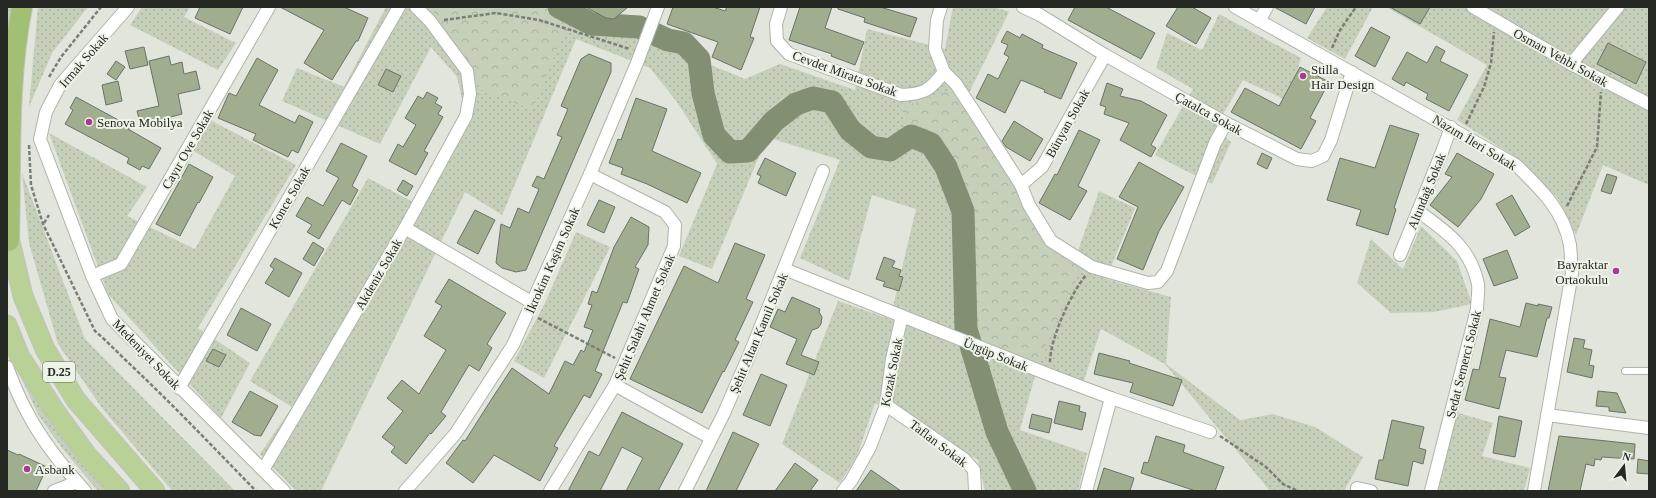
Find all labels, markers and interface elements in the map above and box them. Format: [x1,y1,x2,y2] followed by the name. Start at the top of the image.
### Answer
[1511,25,1611,90] street label: Osman Vehbi Sokak
[56,30,111,90] street label: Irmak Sokak
[790,48,900,100] street label: Cevdet Mirata Sokak
[1311,62,1375,92] place label: Stilla Hair Design
[1298,71,1308,81] marker: Stilla Hair Design
[1042,86,1093,160] street label: Bünyan Sokak
[1172,89,1246,138] street label: Çatalca Sokak
[159,106,217,192] street label: Cayır Ove Sokak
[1430,111,1520,174] street label: Nazım İleri Sokak
[97,115,183,130] place label: Senova Mobilya
[84,117,94,127] marker: Senova Mobilya
[1404,150,1449,232] street label: Altındağ Sokak
[266,163,314,231] street label: Konce Sokak
[522,204,583,316] street label: İkrokim Kaşim Sokak
[352,236,405,313] street label: Akdeniz Sokak
[611,251,678,383] street label: Şehit Salahi Ahmet Sokak
[1555,257,1609,287] place label: Bayraktar Ortaokulu
[1611,266,1621,276] marker: Bayraktar Ortaokulu
[726,270,791,396] street label: Şehit Altan Kamil Sokak
[1443,308,1484,420] street label: Sedat Semerci Sokak
[110,316,184,393] street label: Medeniyet Sokak
[961,335,1031,374] street label: Ürgüp Sokak
[877,336,906,408] street label: Kozak Sokak
[43,362,75,382] road number: D.25
[907,417,971,470] street label: Taflan Sokak
[1604,446,1644,486] north arrow
[1621,450,1632,463] text: N
[35,462,75,477] place label: Asbank
[22,464,32,474] marker: Asbank

